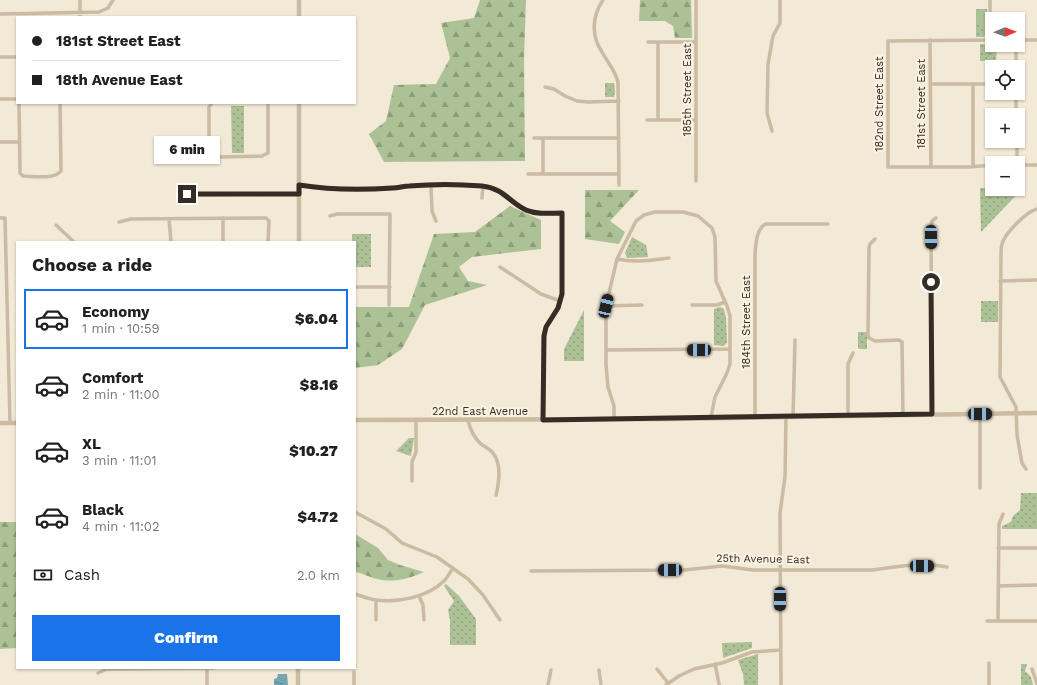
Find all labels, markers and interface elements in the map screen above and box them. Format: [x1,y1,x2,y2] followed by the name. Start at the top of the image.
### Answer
[985,12,1025,52] north arrow
[985,12,1025,196] map controls
[56,32,181,50] text: 181st Street East
[681,43,694,137] street label: 185th Street East
[873,56,886,152] street label: 182nd Street East
[915,59,928,149] street label: 181st Street East
[985,60,1025,100] button: locate
[56,71,183,89] text: 18th Avenue East
[985,108,1025,148] button: +
[154,136,220,164] callout: 6 min
[169,142,205,157] text: 6 min
[985,156,1025,196] button: −
[178,185,196,203] route end
[925,225,937,249] car
[32,254,152,275] text: Choose a ride
[922,273,940,291] route start
[740,275,753,369] street label: 184th Street East
[597,293,615,319] car
[34,301,70,337] icon: car
[82,303,149,321] text: Economy
[295,310,338,328] text: $6.04
[82,321,160,336] text: 1 min · 10:59
[687,344,711,356] car
[34,367,70,403] icon: car
[82,369,143,387] text: Comfort
[300,376,338,394] text: $8.16
[82,387,160,402] text: 2 min · 11:00
[432,405,528,418] street label: 22nd East Avenue
[968,408,992,420] car
[34,433,70,469] icon: car
[82,435,101,453] text: XL
[289,442,338,460] text: $10.27
[82,453,157,468] text: 3 min · 11:01
[34,499,70,535] icon: car
[82,501,124,519] text: Black
[297,508,338,526] text: $4.72
[82,519,159,534] text: 4 min · 11:02
[716,552,810,566] street label: 25th Avenue East
[910,560,934,572] car
[32,564,54,586] icon: cash
[658,564,682,576] car
[64,566,100,584] text: Cash
[297,568,340,583] text: 2.0 km
[774,587,786,611] car
[32,615,340,661] button: Confirm

